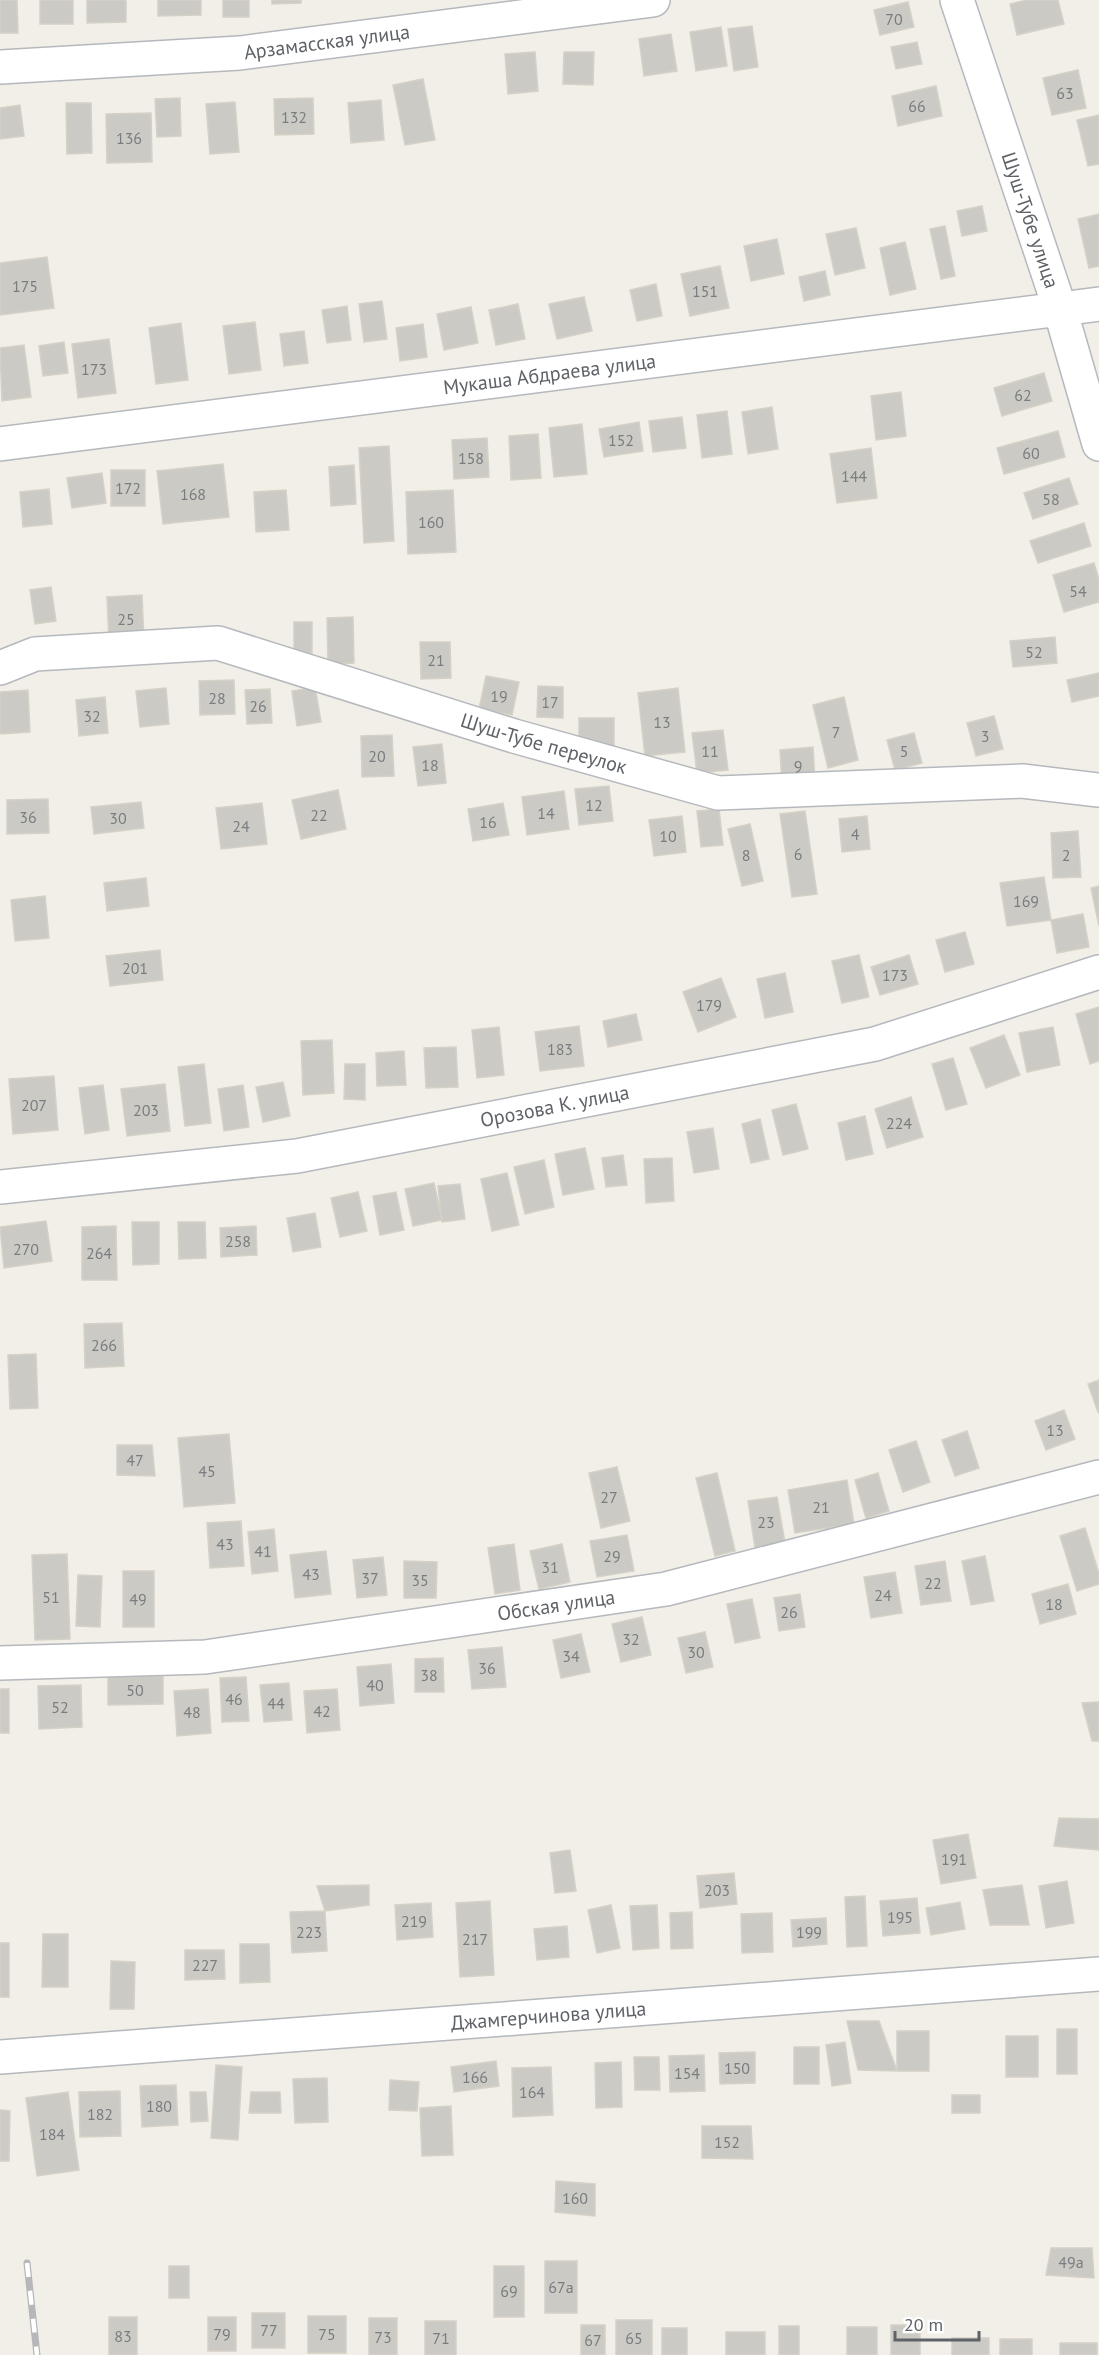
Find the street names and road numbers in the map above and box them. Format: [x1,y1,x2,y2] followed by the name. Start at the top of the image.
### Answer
[242,18,411,65] street label: Арзамасская улица
[996,149,1065,292] street label: Шуш-Тубе улица
[442,348,657,400] street label: Мукаша Абдраева улица
[457,707,630,780] street label: Шуш-Тубе переулок
[478,1079,631,1133] street label: Орозова К. улица
[495,1584,617,1627] street label: Обская улица
[450,1995,647,2036] street label: Джамгерчинова улица

